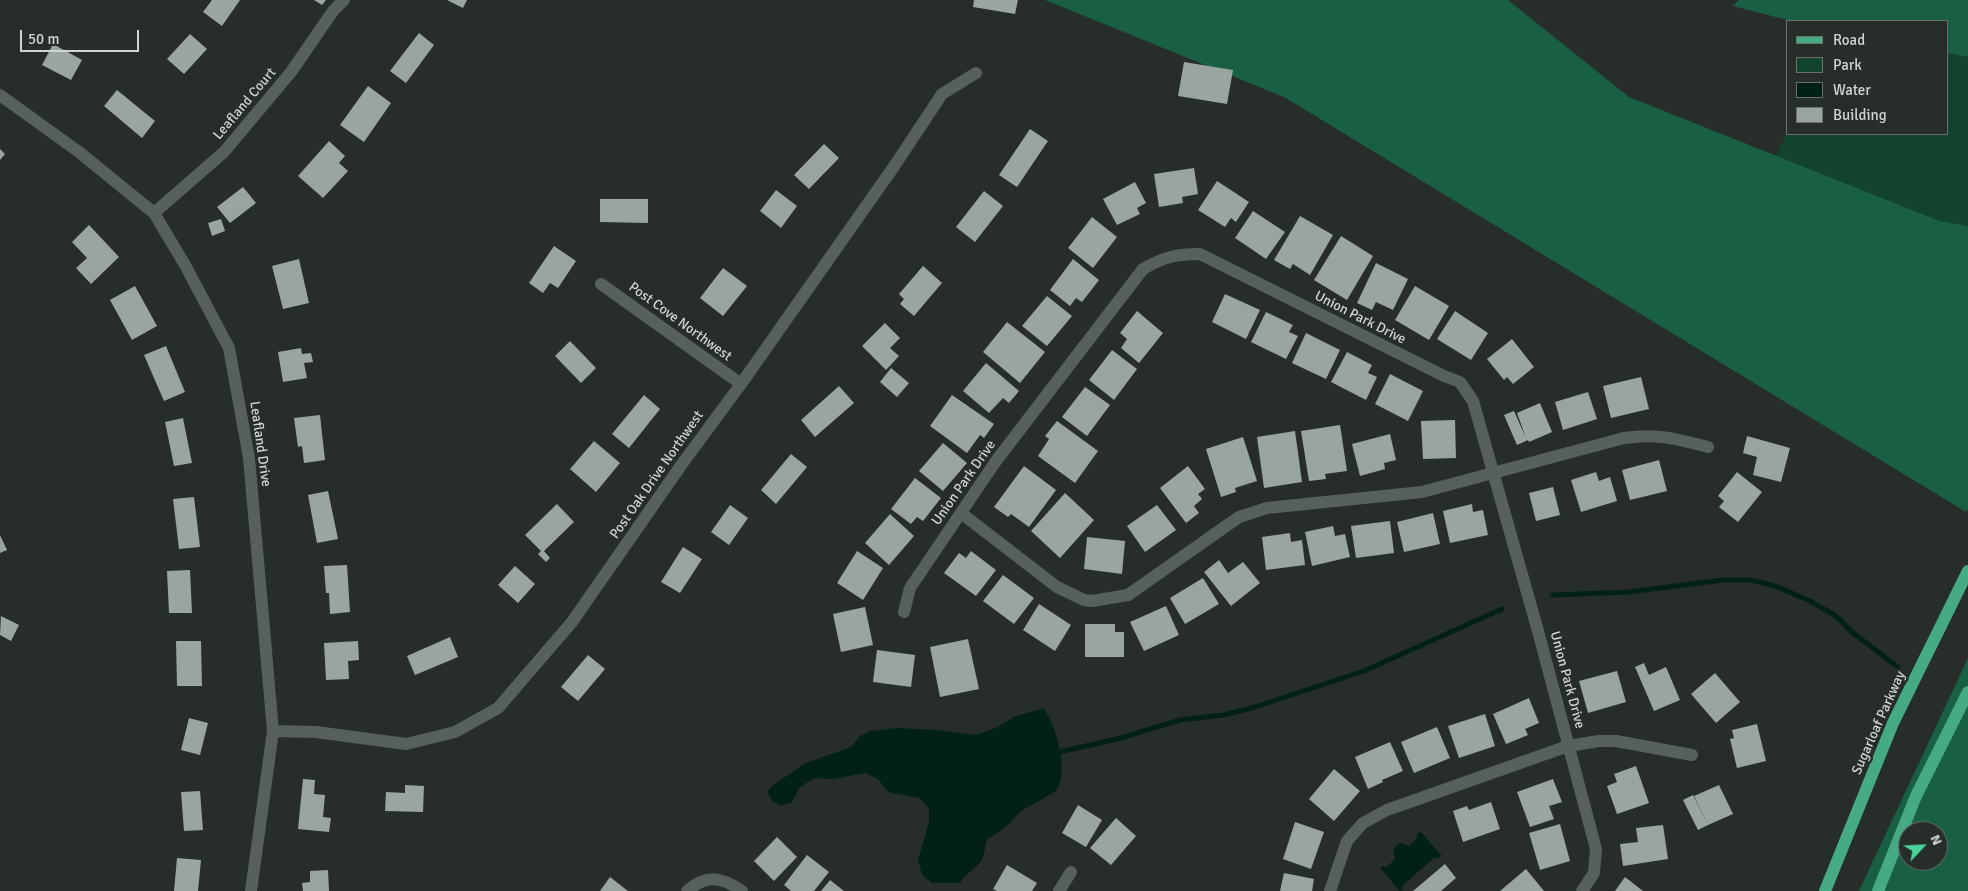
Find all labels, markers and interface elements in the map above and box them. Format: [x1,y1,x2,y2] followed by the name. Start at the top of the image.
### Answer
[22,20,141,52] scale bar
[1786,20,1948,135] legend
[28,30,59,48] text: 50 m
[1833,31,1865,49] text: Road
[1833,56,1862,74] text: Park
[210,65,280,143] street label: Leafland Court
[1833,81,1871,99] text: Water
[1833,106,1887,124] text: Building
[625,279,735,365] street label: Post Cove Northwest
[1312,288,1408,348] street label: Union Park Drive
[246,400,274,488] street label: Leafland Drive
[607,408,707,542] street label: Post Oak Drive Northwest
[928,437,1000,529] street label: Union Park Drive
[1546,629,1588,731] street label: Union Park Drive
[1849,669,1909,777] street label: Sugarloaf Parkway
[1898,821,1948,871] north arrow
[1926,832,1946,848] text: N

